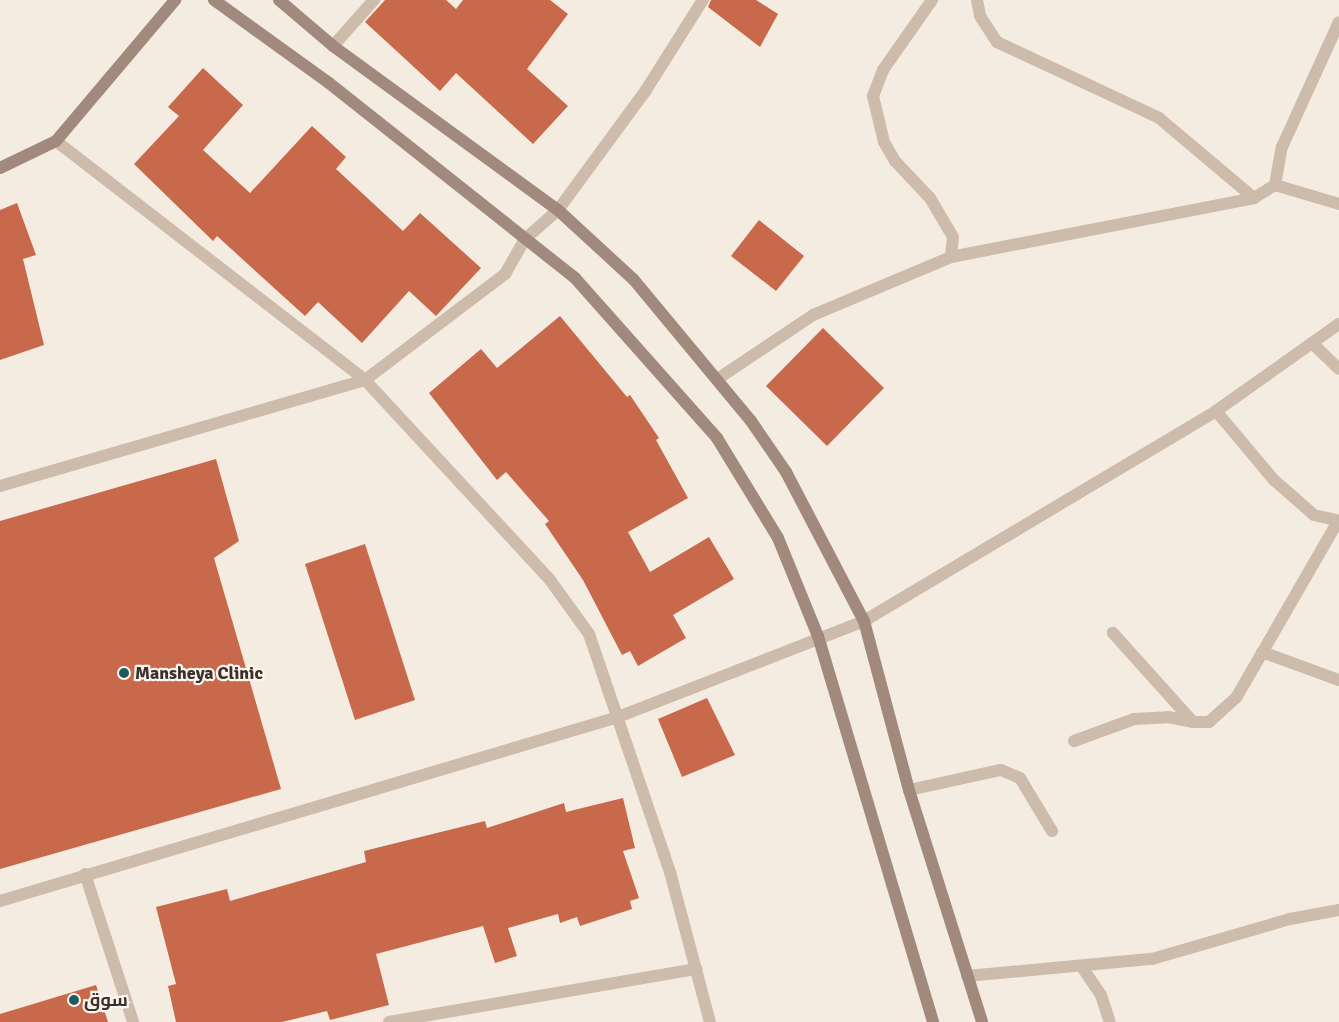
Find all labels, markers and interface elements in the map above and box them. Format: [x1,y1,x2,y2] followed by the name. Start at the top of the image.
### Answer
[135,662,263,684] place label: Mansheya Clinic
[117,666,131,680] marker: Mansheya Clinic
[84,989,128,1011] place label: سوق
[68,994,80,1006] marker: سوق

